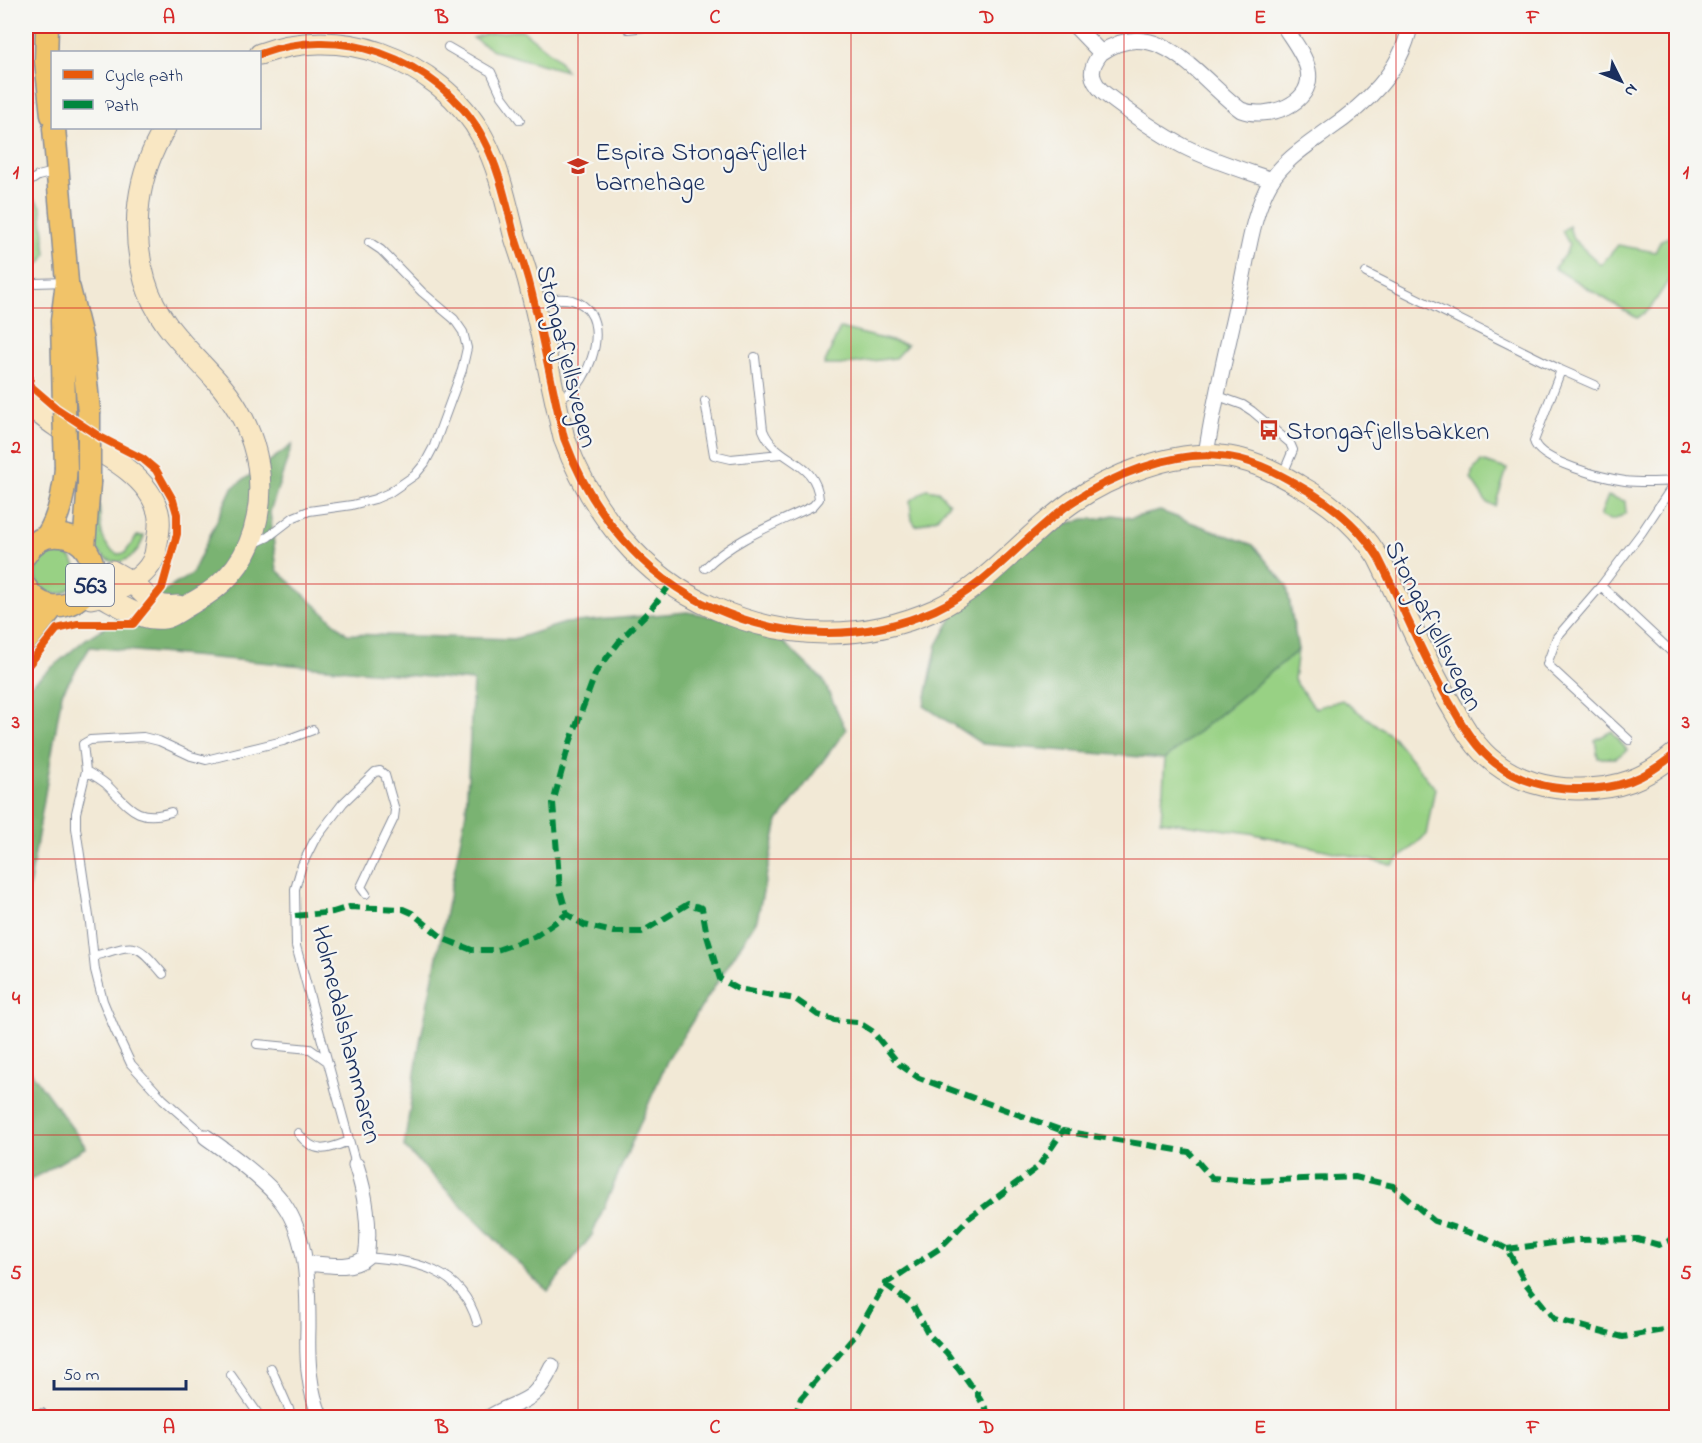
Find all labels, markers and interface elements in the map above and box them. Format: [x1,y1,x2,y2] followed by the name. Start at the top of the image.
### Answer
[163,4,175,33] text: A
[434,4,449,33] text: B
[710,4,721,33] text: C
[979,4,994,33] text: D
[1254,4,1266,33] text: E
[1526,4,1540,33] text: F
[51,51,261,129] legend
[1591,51,1651,111] north arrow
[105,64,183,90] text: Cycle path
[1618,78,1643,102] text: N
[105,94,139,120] text: Path
[595,135,807,203] place label: Espira Stongafjellet barnehage
[566,154,590,178] school or university icon: Espira Stongafjellet barnehage
[13,159,20,188] text: 1
[1683,159,1690,188] text: 1
[524,261,606,452] street label: Stongafjellsvegen
[1286,414,1489,452] place label: Stongafjellsbakken
[1257,418,1281,442] bus stop icon: Stongafjellsbakken
[10,434,21,463] text: 2
[1680,434,1691,463] text: 2
[1373,534,1492,718] street label: Stongafjellsvegen
[66,564,114,606] road number: 563
[11,709,20,738] text: 3
[1681,709,1690,738] text: 3
[300,922,391,1148] street label: Holmedalshammaren
[12,985,21,1014] text: 4
[1682,985,1691,1014] text: 4
[10,1260,22,1289] text: 5
[1680,1260,1692,1289] text: 5
[54,1353,186,1391] scale bar
[63,1363,100,1389] text: 50 m
[163,1414,175,1443] text: A
[434,1414,449,1443] text: B
[710,1414,721,1443] text: C
[979,1414,994,1443] text: D
[1254,1414,1266,1443] text: E
[1526,1414,1540,1443] text: F

